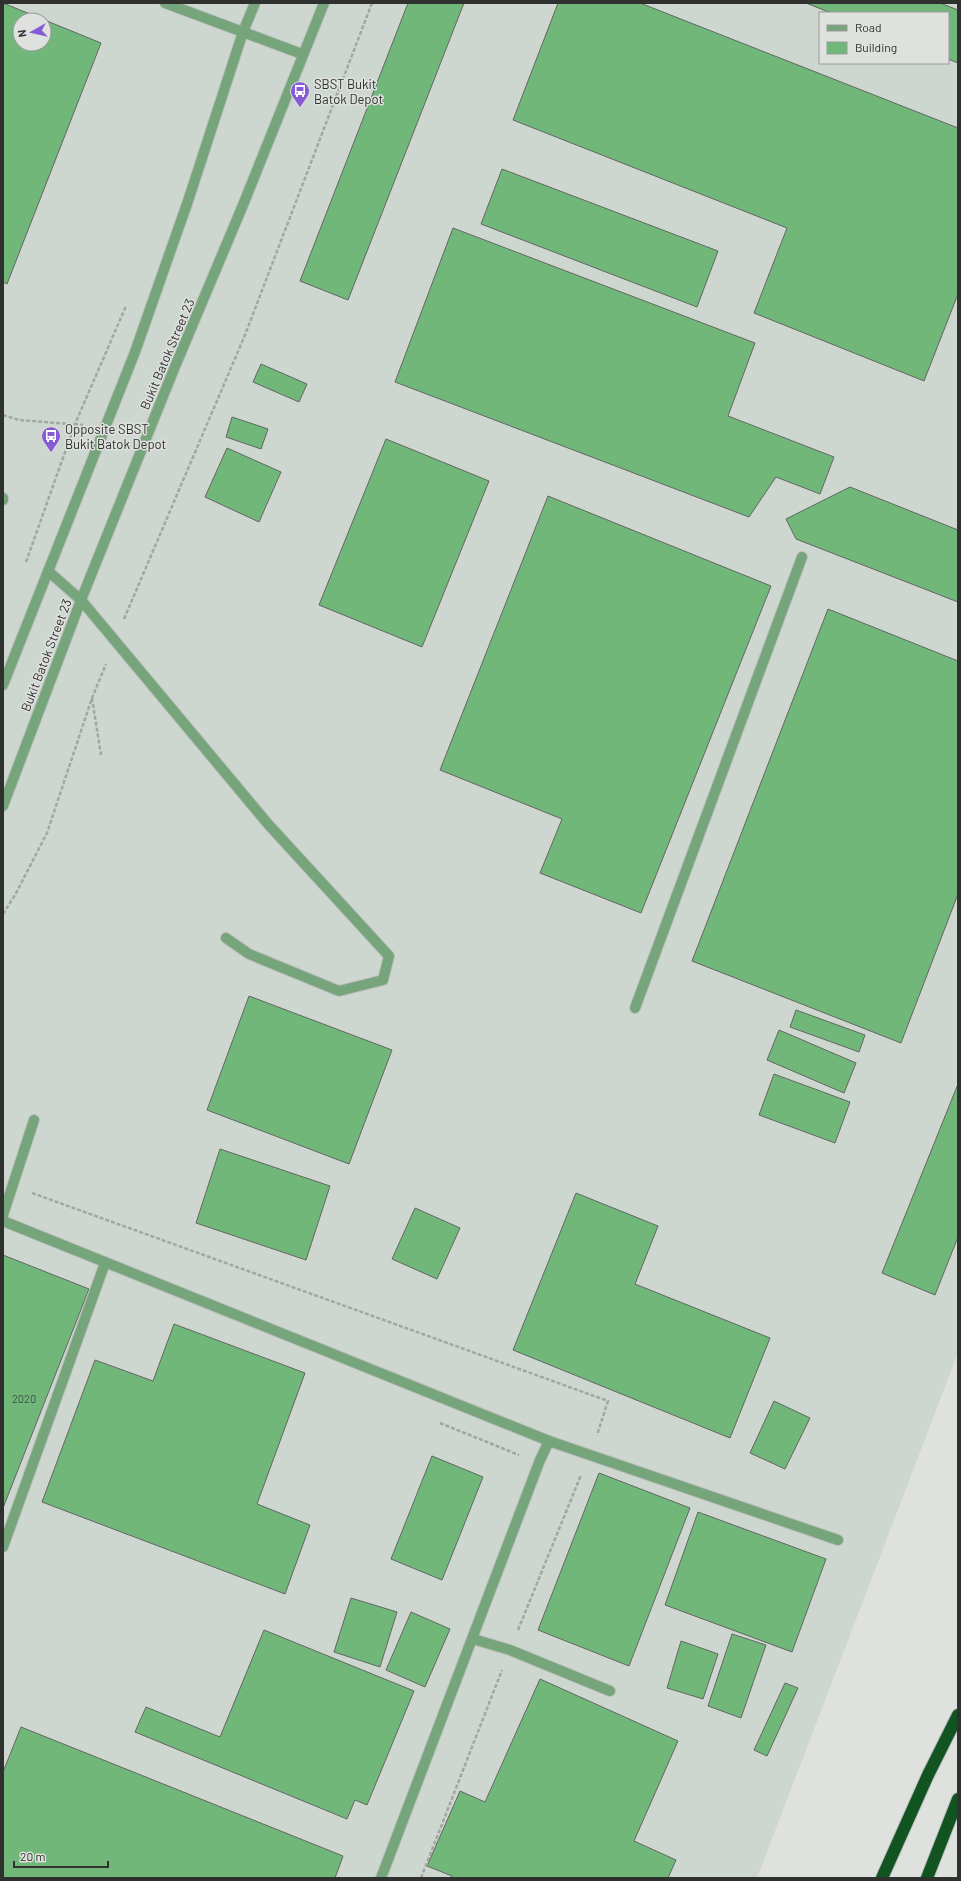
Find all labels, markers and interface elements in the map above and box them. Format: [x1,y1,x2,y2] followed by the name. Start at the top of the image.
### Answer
[12,12,52,52] north arrow
[819,12,949,64] legend
[855,20,882,34] text: Road
[15,29,29,38] text: N
[855,40,897,54] text: Building
[314,76,383,107] place label: SBST Bukit Batok Depot
[289,80,311,108] bus stop icon: SBST Bukit Batok Depot
[136,296,198,412] street label: Bukit Batok Street 23
[65,421,166,452] place label: Opposite SBST Bukit Batok Depot
[40,425,62,453] bus stop icon: Opposite SBST Bukit Batok Depot
[17,597,75,713] street label: Bukit Batok Street 23
[12,1392,36,1405] house number: 2020
[14,1843,108,1869] scale bar
[20,1849,46,1863] text: 20 m

